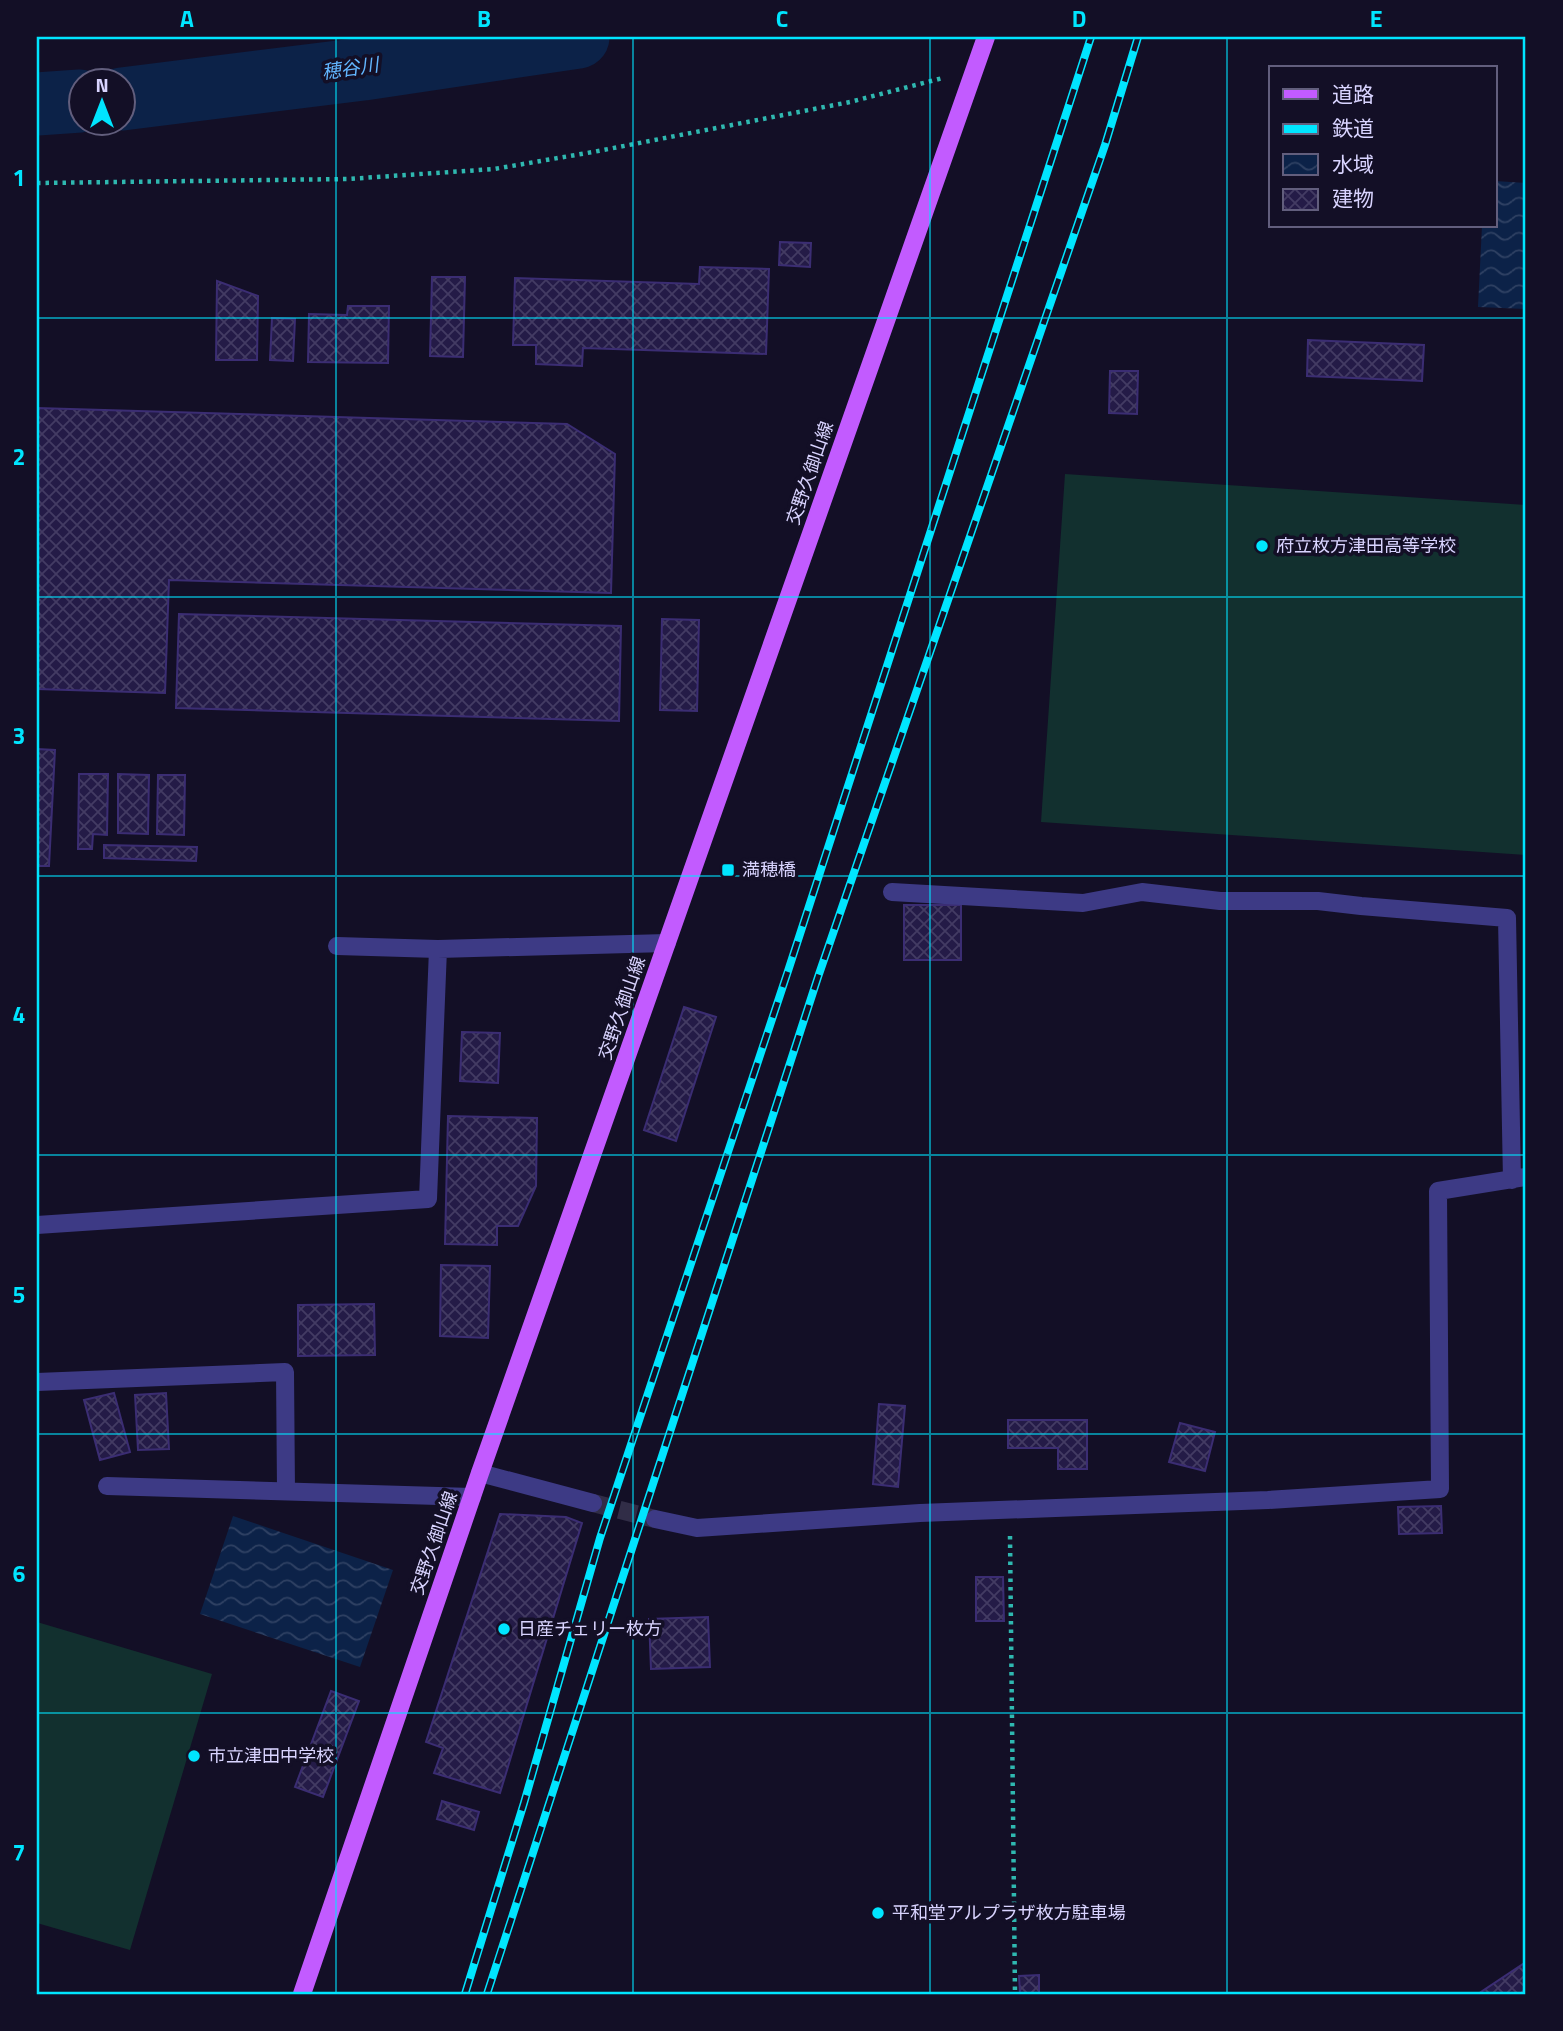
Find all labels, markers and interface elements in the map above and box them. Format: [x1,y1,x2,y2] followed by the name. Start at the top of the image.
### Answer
[180,1,194,36] text: A
[477,1,491,36] text: B
[776,1,788,36] text: C
[1072,1,1086,36] text: D
[1370,1,1382,36] text: E
[320,49,382,86] water label: 穂谷川
[66,66,136,136] north arrow
[1269,66,1496,228] legend
[95,70,109,99] text: N
[1332,78,1374,110] text: 道路
[1332,112,1374,144] text: 鉄道
[1332,148,1374,180] text: 水域
[13,160,25,195] text: 1
[1332,182,1374,214] text: 建物
[779,417,840,528] street label: 交野久御山線
[13,439,25,474] text: 2
[1276,532,1456,559] place label: 府立枚方津田高等学校
[1254,538,1270,554] marker: 府立枚方津田高等学校
[13,718,25,753] text: 3
[742,856,796,883] place label: 満穂橋
[720,862,736,878] marker: 満穂橋
[591,952,652,1063] street label: 交野久御山線
[13,997,25,1032] text: 4
[13,1277,25,1312] text: 5
[403,1487,464,1598] street label: 交野久御山線
[13,1556,26,1591] text: 6
[518,1615,662,1642] place label: 日産チェリー枚方
[496,1621,512,1637] marker: 日産チェリー枚方
[208,1742,334,1769] place label: 市立津田中学校
[186,1748,202,1764] marker: 市立津田中学校
[13,1835,25,1870] text: 7
[892,1899,1126,1926] place label: 平和堂アルプラザ枚方駐車場
[870,1905,886,1921] marker: 平和堂アルプラザ枚方駐車場

